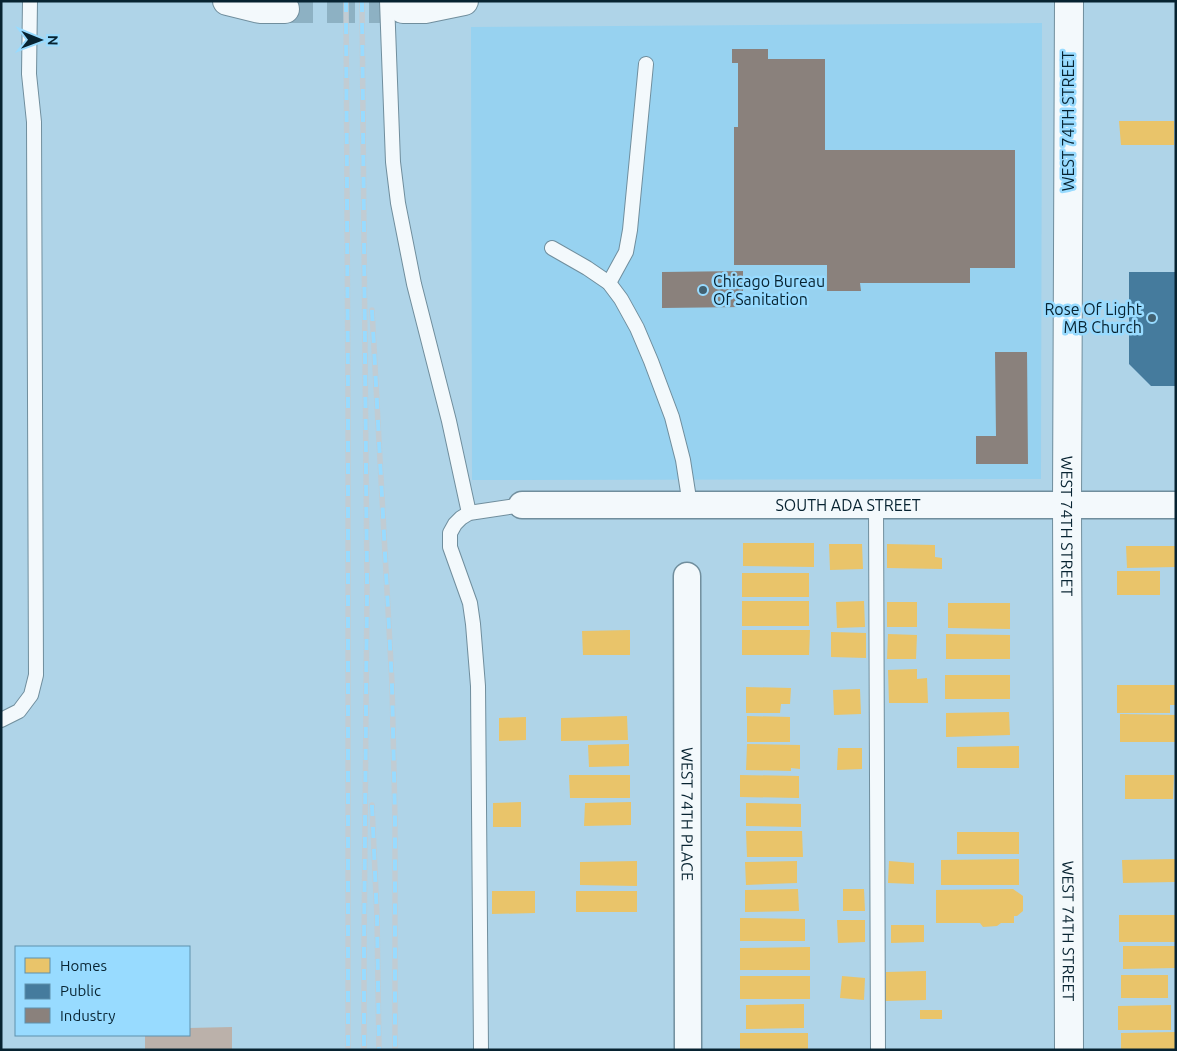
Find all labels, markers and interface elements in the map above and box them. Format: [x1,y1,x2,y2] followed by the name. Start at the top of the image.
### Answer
[15,15,65,65] north arrow
[45,35,61,46] text: N
[1059,51,1077,191] street label: WEST 74TH STREET
[713,272,825,308] place label: Chicago Bureau Of Sanitation
[697,284,709,296] marker: Chicago Bureau Of Sanitation
[1044,300,1143,336] place label: Rose Of Light MB Church
[1146,312,1158,324] marker: Rose Of Light MB Church
[1058,456,1076,596] street label: WEST 74TH STREET
[775,496,921,514] street label: SOUTH ADA STREET
[678,747,697,881] street label: WEST 74TH PLACE
[1059,861,1078,1001] street label: WEST 74TH STREET
[15,946,190,1036] legend
[60,957,107,974] text: Homes
[60,982,101,999] text: Public
[60,1007,115,1024] text: Industry

